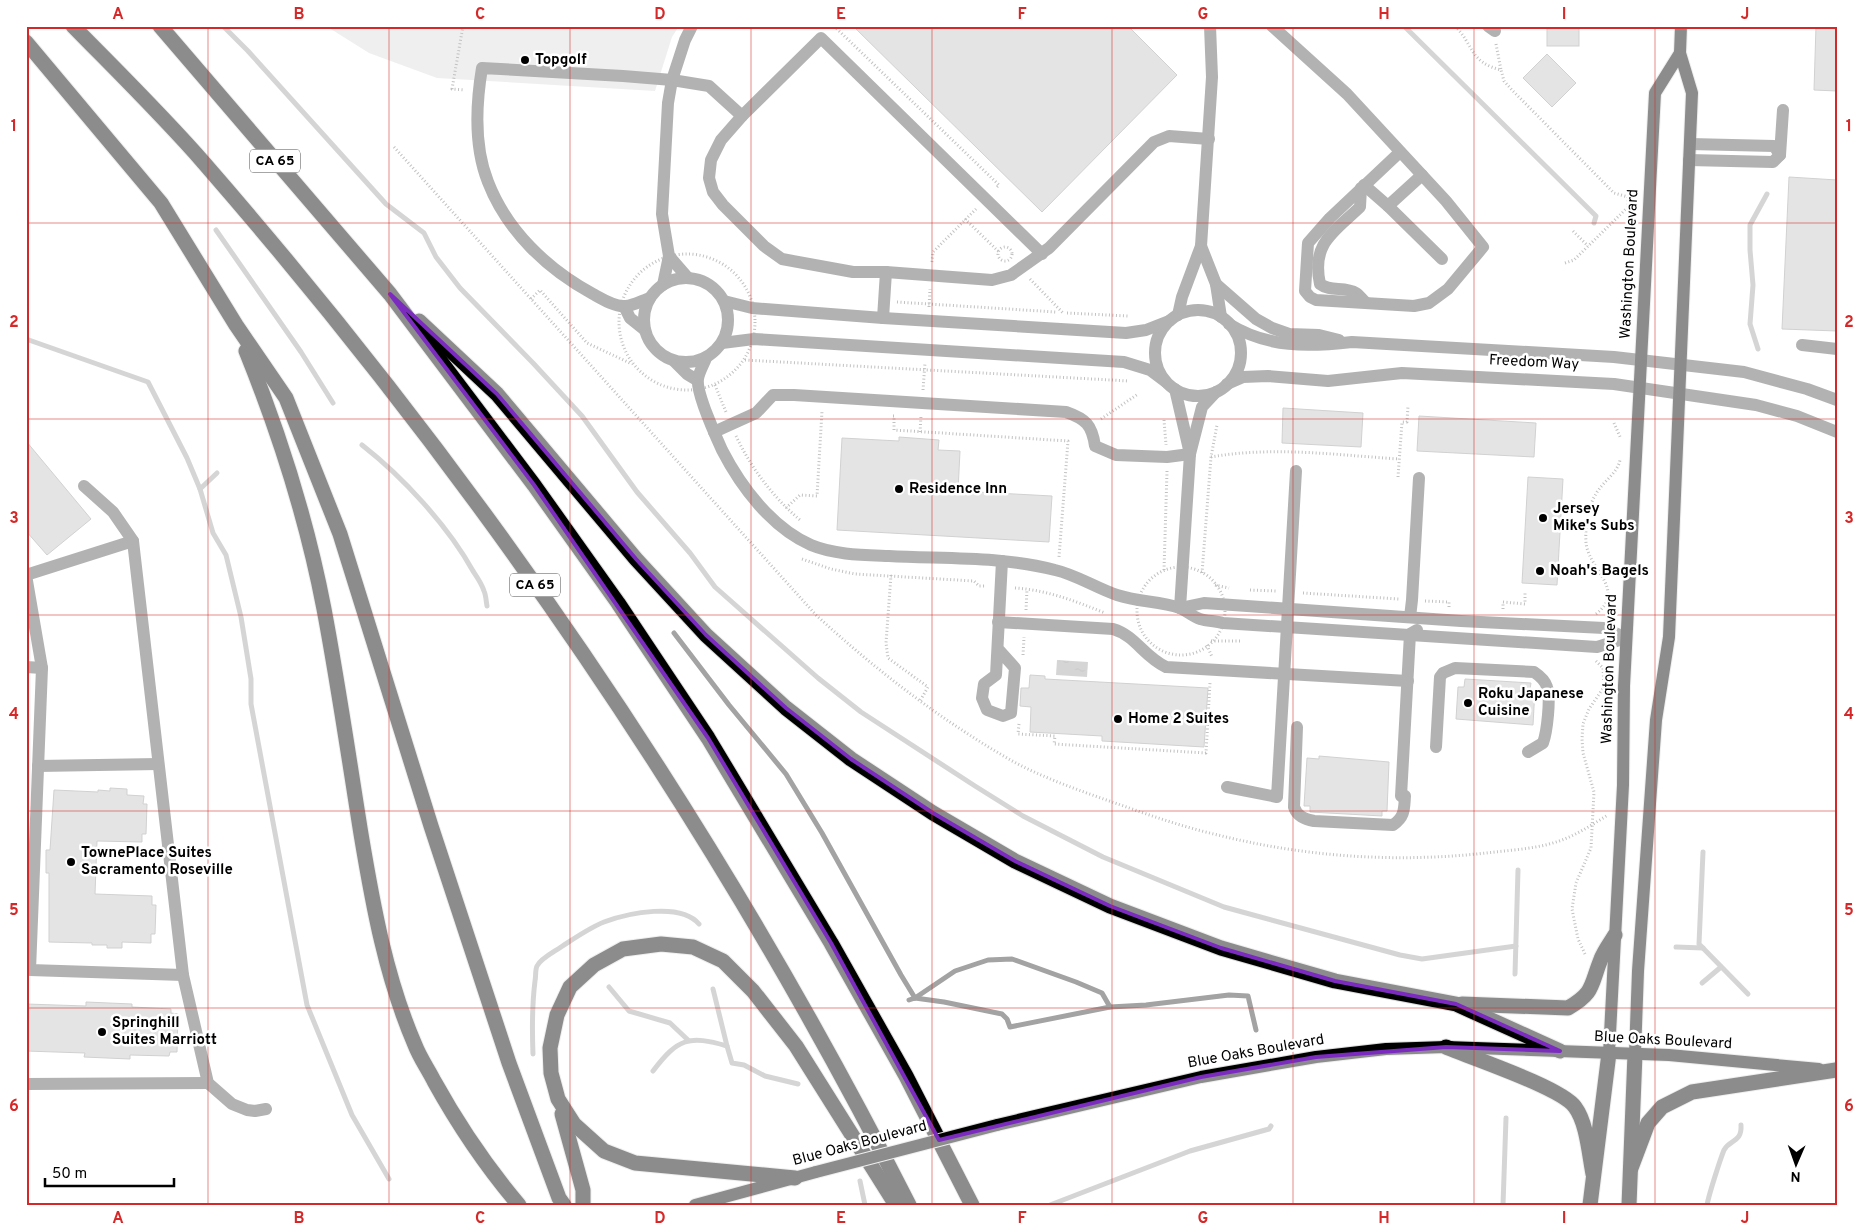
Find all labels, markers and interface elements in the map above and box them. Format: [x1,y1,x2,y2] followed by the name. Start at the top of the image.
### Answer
[112,5,124,25] text: A
[293,5,305,25] text: B
[475,5,485,25] text: C
[654,5,666,25] text: D
[836,5,846,25] text: E
[1017,5,1027,25] text: F
[1198,5,1208,25] text: G
[1378,5,1390,25] text: H
[1562,5,1566,25] text: I
[1741,5,1749,25] text: J
[535,51,587,70] place label: Topgolf
[519,54,531,66] marker: Topgolf
[11,117,17,137] text: 1
[1846,117,1852,137] text: 1
[250,150,300,172] road number: CA 65
[1617,189,1643,339] street label: Washington Boulevard
[9,313,19,333] text: 2
[1844,313,1854,333] text: 2
[1489,351,1580,375] street label: Freedom Way
[909,480,1007,499] place label: Residence Inn
[893,483,905,495] marker: Residence Inn
[1553,500,1635,536] place label: Jersey Mike's Subs
[9,509,19,529] text: 3
[1844,509,1854,529] text: 3
[1537,512,1549,524] marker: Jersey Mike's Subs
[1550,562,1649,581] place label: Noah's Bagels
[1534,565,1546,577] marker: Noah's Bagels
[510,574,560,596] road number: CA 65
[1598,594,1622,744] street label: Washington Boulevard
[1478,685,1584,721] place label: Roku Japanese Cuisine
[1462,697,1474,709] marker: Roku Japanese Cuisine
[9,705,19,725] text: 4
[1844,705,1854,725] text: 4
[1128,710,1229,729] place label: Home 2 Suites
[1112,713,1124,725] marker: Home 2 Suites
[81,844,233,880] place label: TownePlace Suites Sacramento Roseville
[65,856,77,868] marker: TownePlace Suites Sacramento Roseville
[9,901,19,921] text: 5
[1844,901,1854,921] text: 5
[112,1014,217,1050] place label: Springhill Suites Marriott
[96,1026,108,1038] marker: Springhill Suites Marriott
[1593,1028,1733,1054] street label: Blue Oaks Boulevard
[1186,1031,1326,1073] street label: Blue Oaks Boulevard
[9,1097,19,1117] text: 6
[1844,1097,1854,1117] text: 6
[791,1117,929,1171] street label: Blue Oaks Boulevard
[1770,1138,1820,1188] north arrow
[45,1156,174,1188] scale bar
[52,1165,87,1184] text: 50 m
[1790,1167,1801,1184] text: N
[112,1209,124,1229] text: A
[293,1209,305,1229] text: B
[475,1209,485,1229] text: C
[654,1209,666,1229] text: D
[836,1209,846,1229] text: E
[1017,1209,1027,1229] text: F
[1198,1209,1208,1229] text: G
[1378,1209,1390,1229] text: H
[1562,1209,1566,1229] text: I
[1741,1209,1749,1229] text: J

